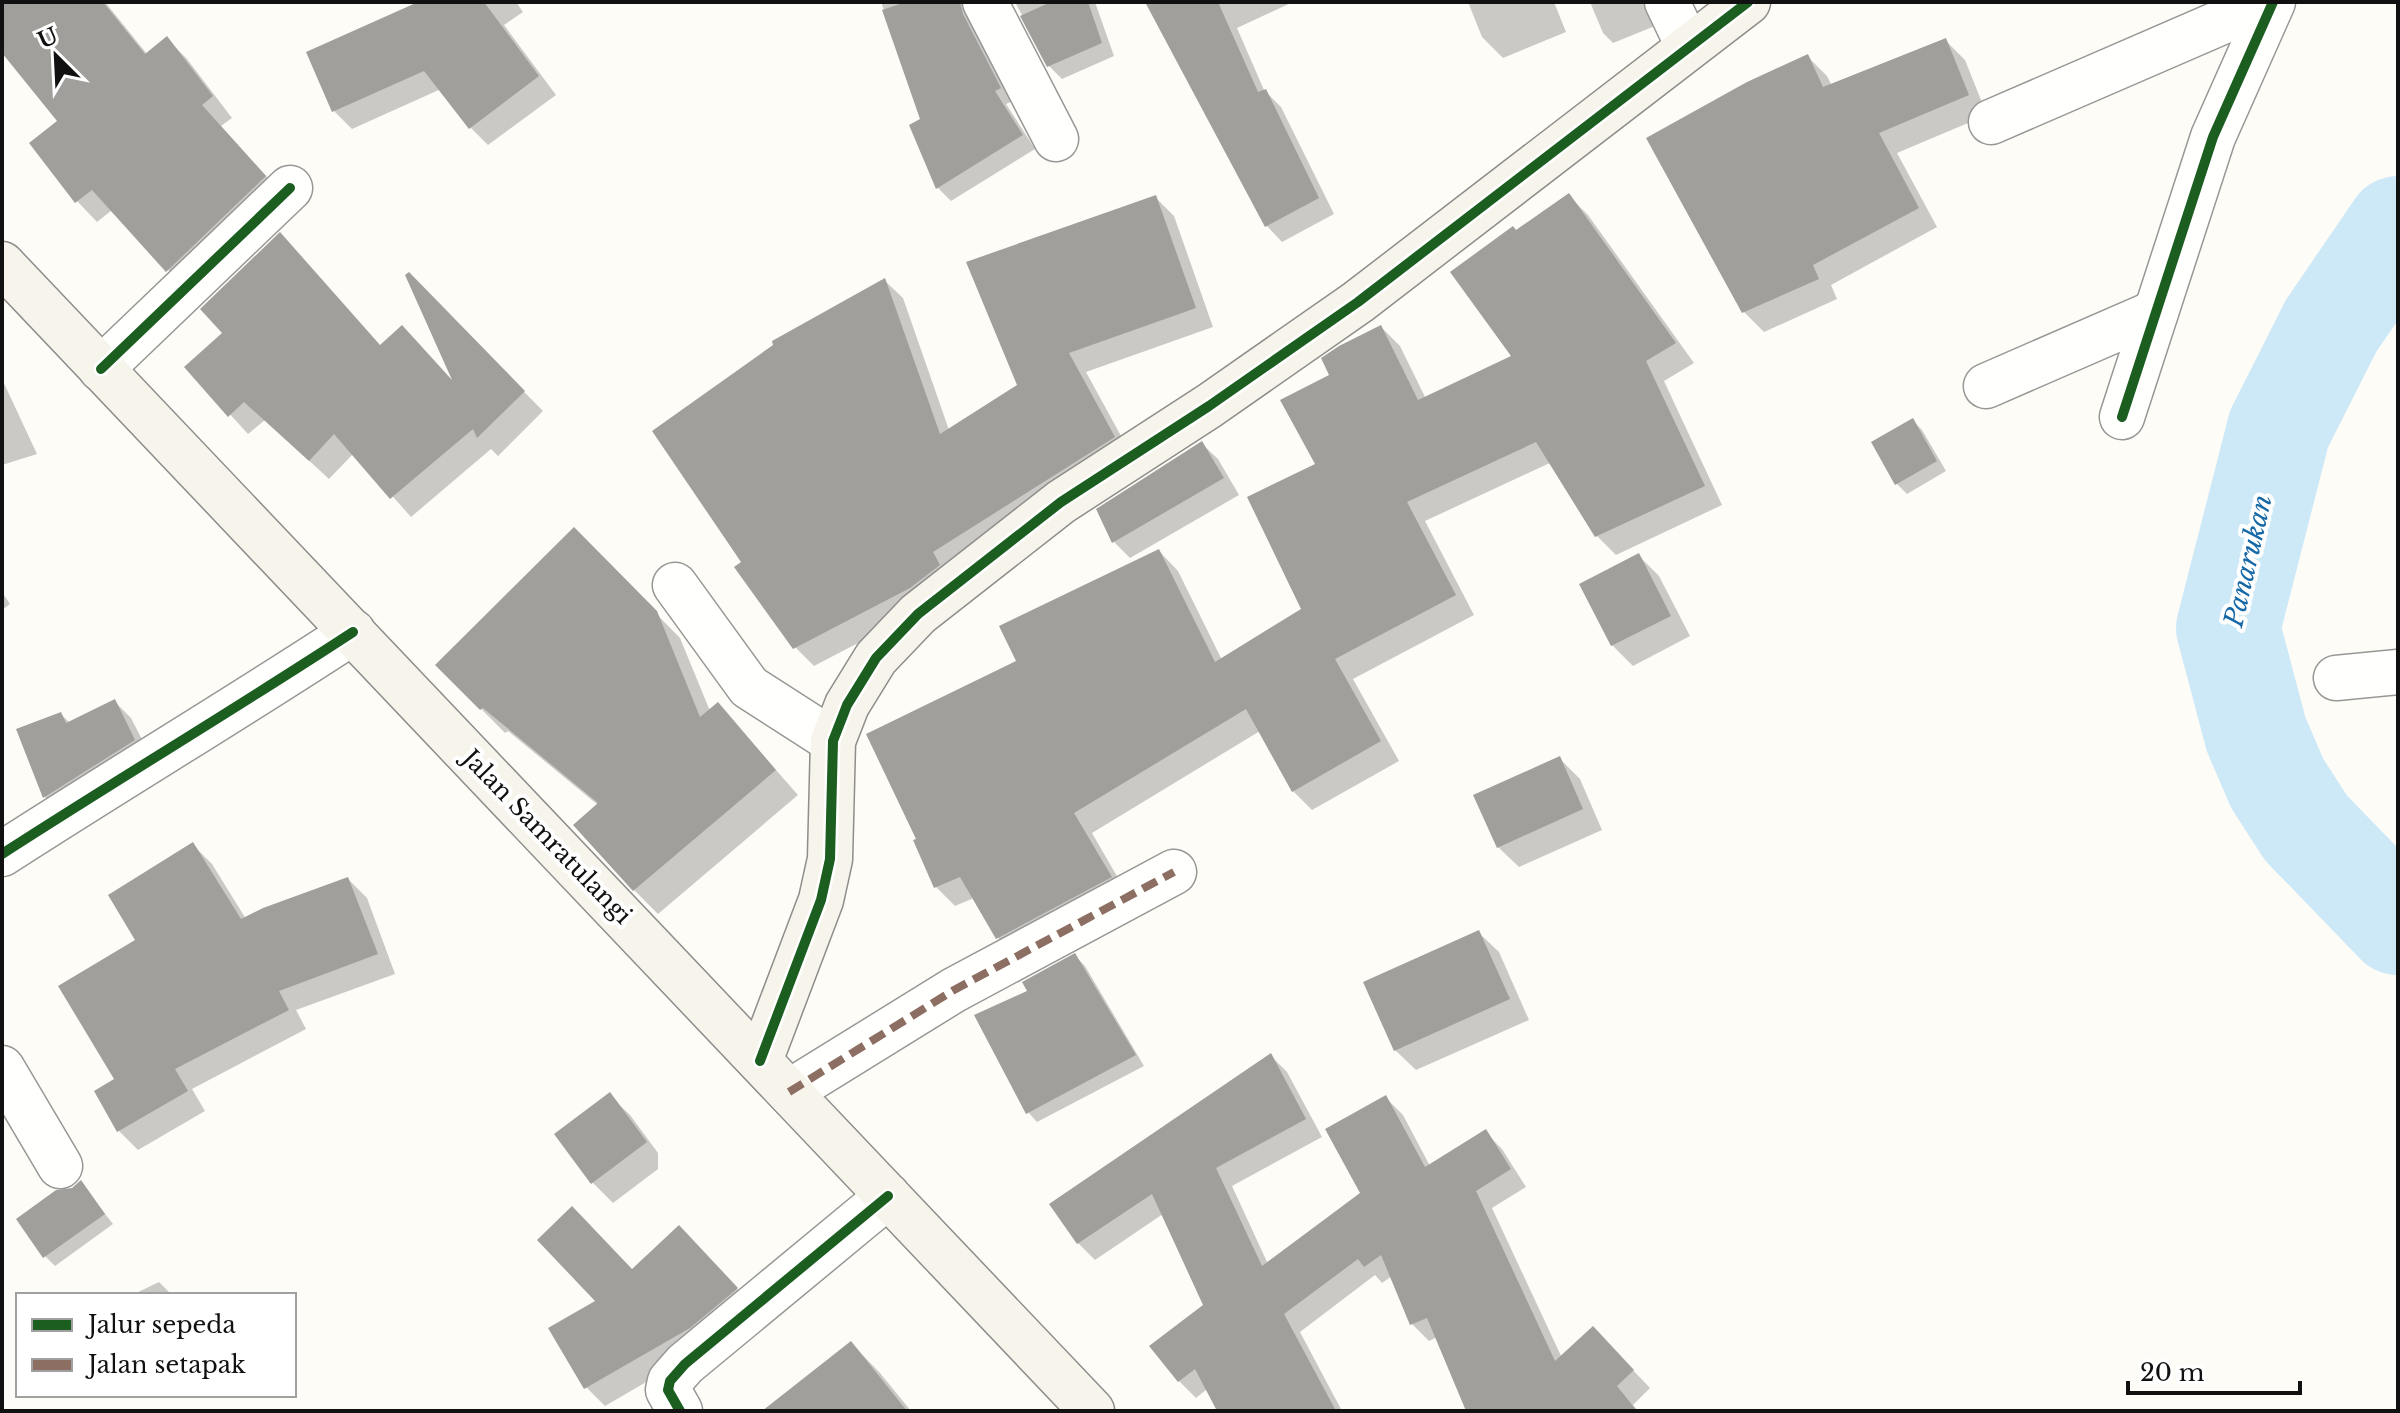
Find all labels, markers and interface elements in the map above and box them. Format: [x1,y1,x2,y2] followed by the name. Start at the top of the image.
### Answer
[16,16,96,96] north arrow
[34,22,63,54] text: U
[2217,492,2279,631] water label: Panarukan
[455,741,638,930] street label: Jalan Samratulangi
[16,1293,296,1397] legend
[85,1310,236,1339] text: Jalur sepeda
[2128,1345,2300,1395] scale bar
[85,1350,246,1379] text: Jalan setapak
[2140,1358,2205,1387] text: 20 m

